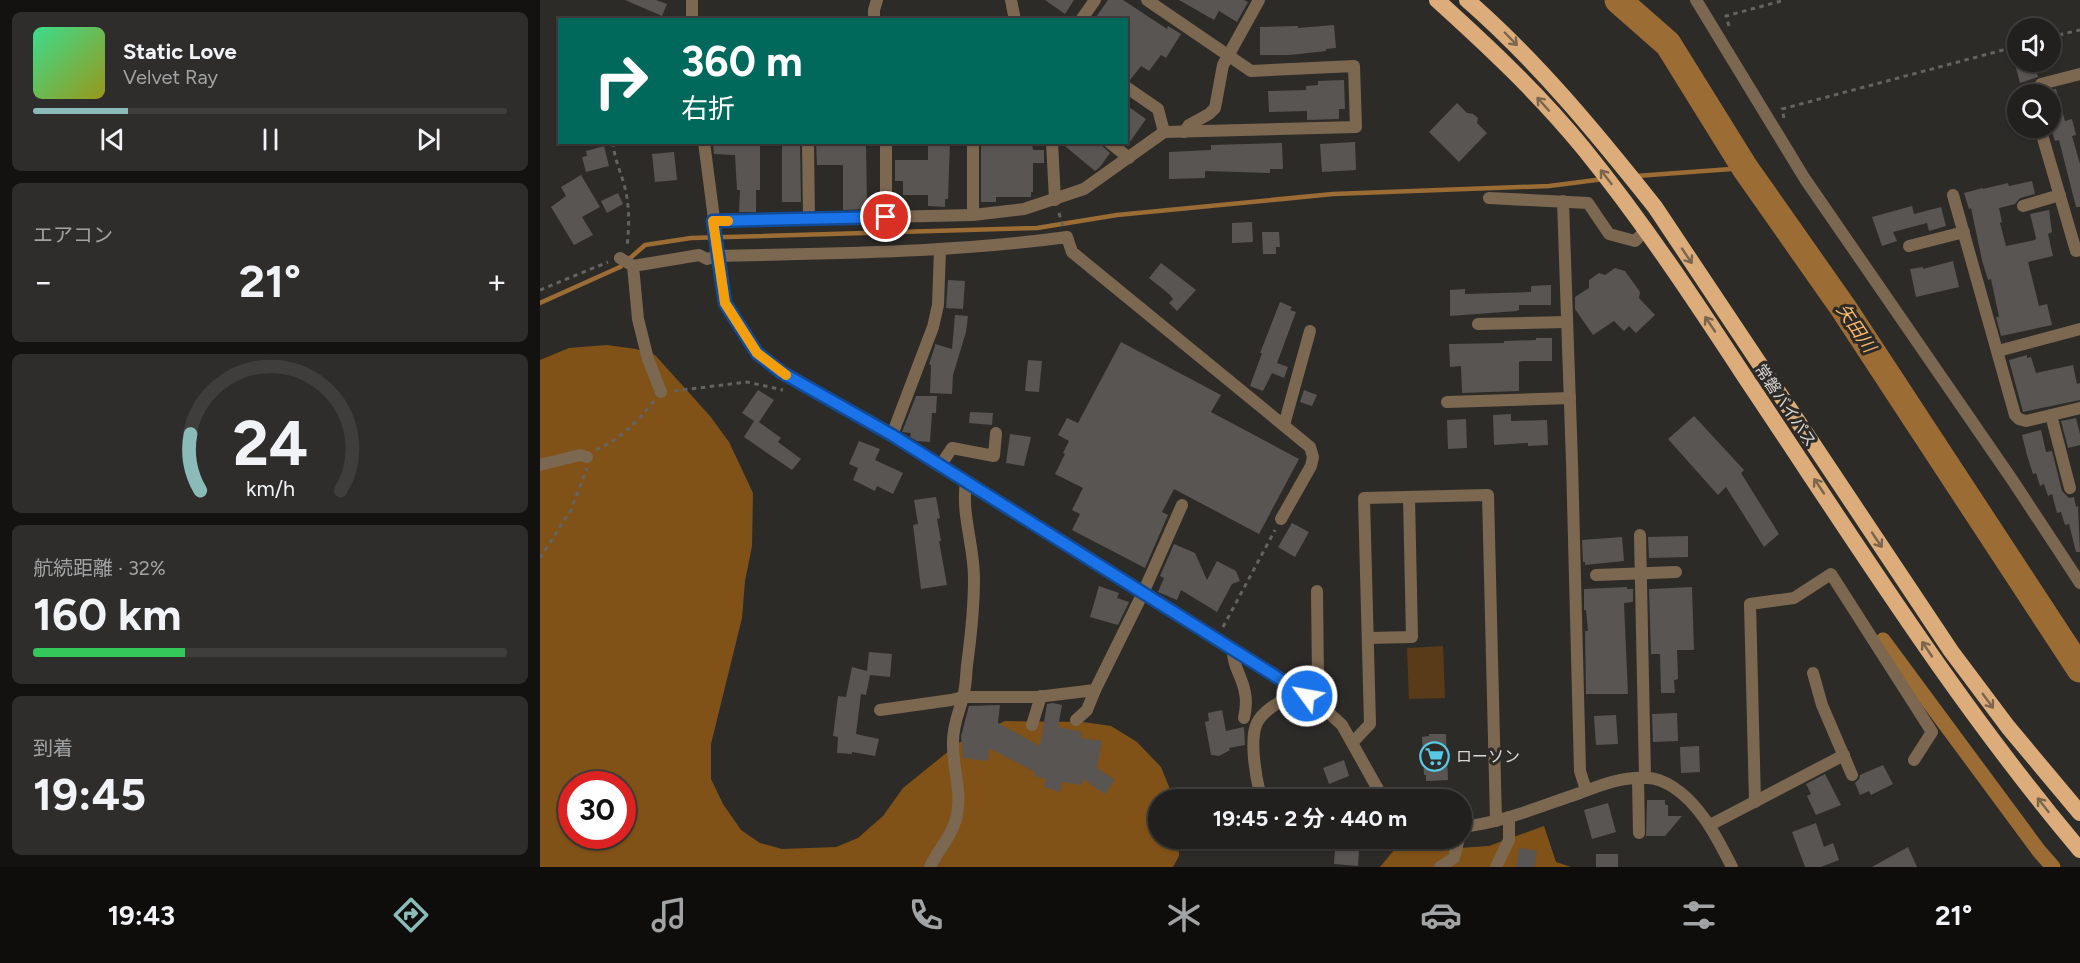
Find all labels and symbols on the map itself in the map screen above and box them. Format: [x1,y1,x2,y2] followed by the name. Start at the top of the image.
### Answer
[1503,32,1518,47] one-way arrow
[1536,96,1550,111] one-way arrow
[1600,170,1613,186] one-way arrow
[860,191,911,242] pin
[1681,247,1693,264] one-way arrow
[1832,299,1881,358] water label: 矢田川
[1704,316,1716,333] one-way arrow
[1751,360,1820,450] street label: 常磐バイパス
[1812,478,1825,495] one-way arrow
[1871,532,1884,549] one-way arrow
[1921,641,1933,657] one-way arrow
[1275,664,1339,728] position arrow
[1982,692,1994,708] one-way arrow
[1419,740,1451,772] supermarket icon: ローソン
[1456,747,1520,766] place label: ローソン
[558,771,636,849] speed limit sign: 30
[2036,798,2049,814] one-way arrow

